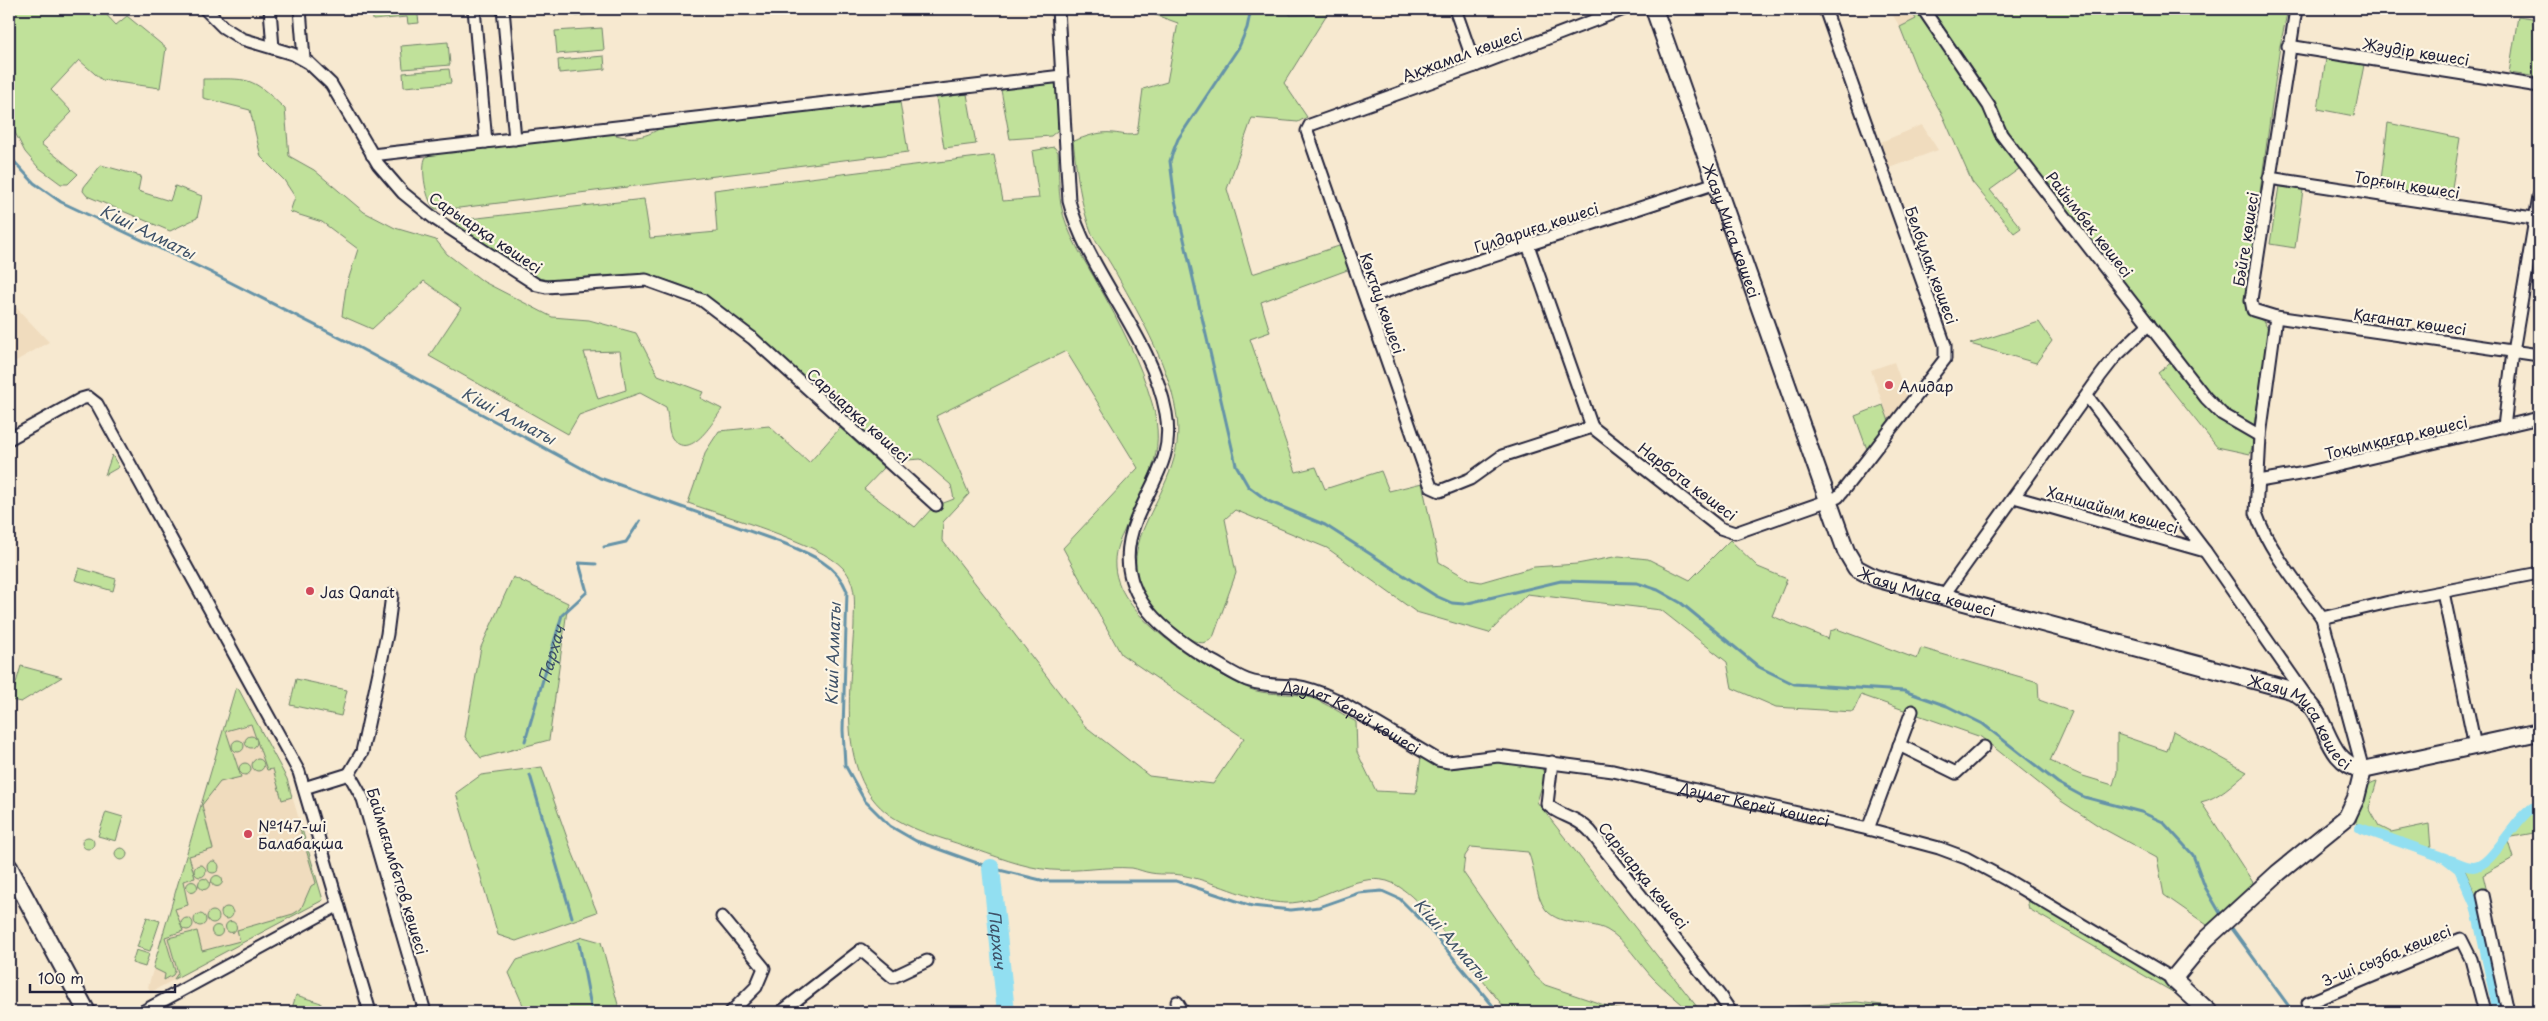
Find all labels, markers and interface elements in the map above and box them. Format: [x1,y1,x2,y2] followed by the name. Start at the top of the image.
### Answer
[1399,22,1525,86] street label: Ақжамал көшесі
[2361,31,2471,71] street label: Жәудір көшесі
[1698,159,1767,301] street label: Жаяу Мұса көшесі
[2352,164,2462,204] street label: Торғын көшесі
[2041,166,2139,282] street label: Райымбек көшесі
[425,185,547,279] street label: Сарыарқа көшесі
[2226,190,2264,288] street label: Бәйге көшесі
[1471,196,1601,258] street label: Гүлдариға көшесі
[97,198,201,265] water label: Кіші Алматы
[1900,203,1964,327] street label: Белбұлақ көшесі
[1355,249,1411,357] street label: Көктау көшесі
[2352,302,2468,340] street label: Қағанат көшесі
[802,362,916,468] street label: Сарыарқа көшесі
[1899,374,1954,397] place label: Алидар
[1883,379,1895,391] marker: Алидар
[458,380,561,450] water label: Кіші Алматы
[2322,409,2470,465] street label: Тоқымқағар көшесі
[1634,436,1742,526] street label: Нарбота көшесі
[2044,479,2182,539] street label: Ханшайым көшесі
[1854,559,1998,621] street label: Жаяу Мұса көшесі
[320,580,395,603] place label: Jas Qanat
[304,585,316,597] marker: Jas Qanat
[818,601,846,706] water label: Кіші Алматы
[531,621,571,685] water label: Пархач
[2245,667,2356,775] street label: Жаяу Мұса көшесі
[1280,674,1425,759] street label: Дәулет Керей көшесі
[1676,775,1832,831] street label: Дәулет Керей көшесі
[362,785,434,957] street label: Баймағамбетов көшесі
[258,814,344,854] place label: №147-ші Балабақша
[1593,816,1695,934] street label: Сарыарқа көшесі
[242,828,254,840] marker: №147-ші Балабақша
[1409,892,1496,987] water label: Кіші Алматы
[983,909,1014,971] water label: Пархач
[2318,918,2454,992] street label: 3-ші сызба көшесі
[30,961,175,993] scale bar
[38,966,84,989] text: 100 m

